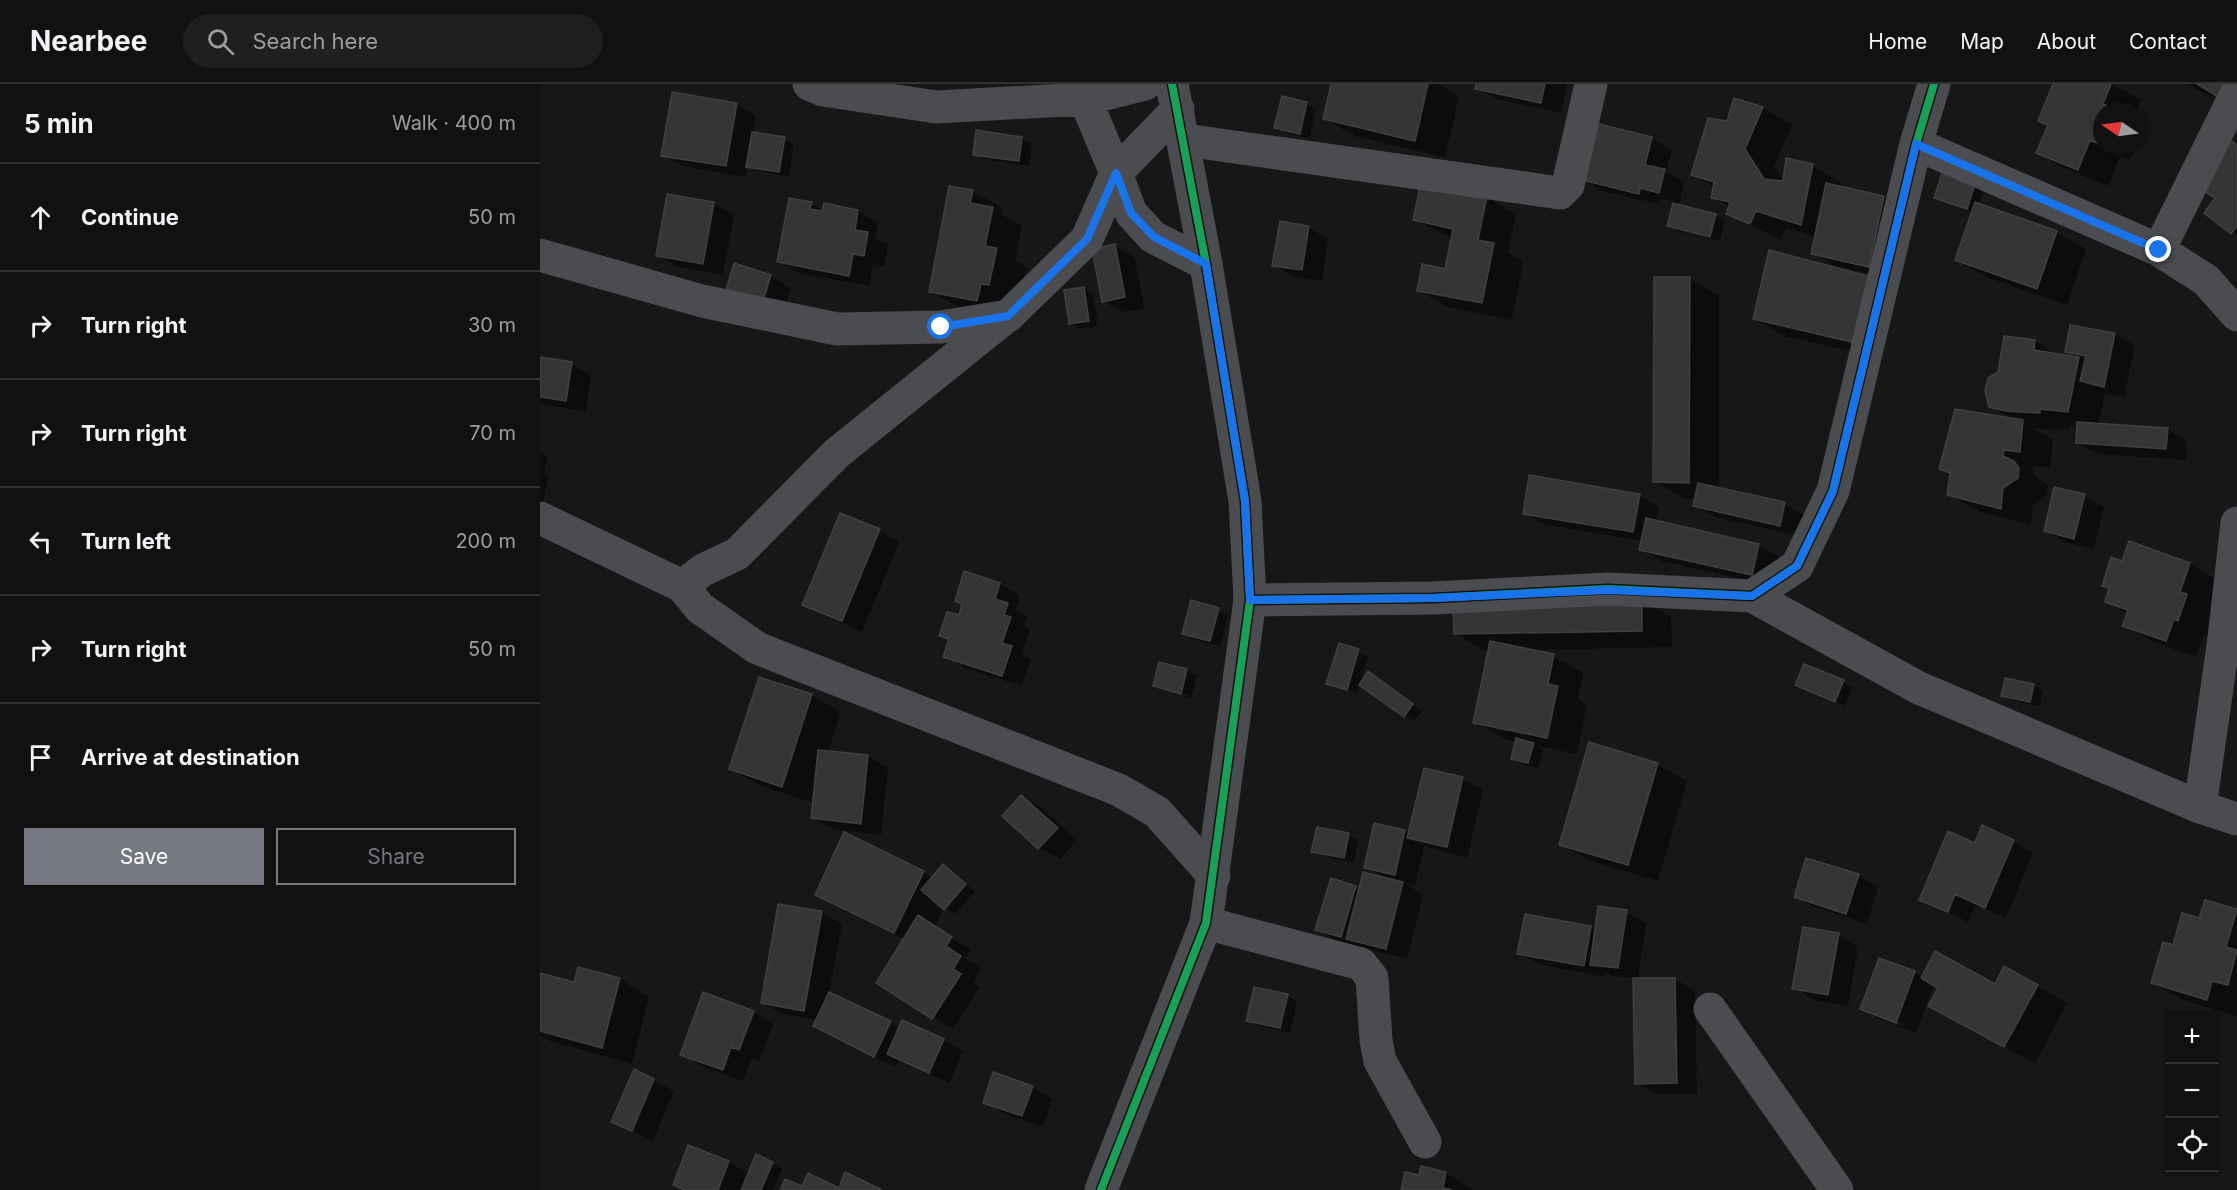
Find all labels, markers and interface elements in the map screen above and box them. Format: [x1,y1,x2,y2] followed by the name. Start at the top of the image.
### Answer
[183,14,603,68] search box
[30,24,147,58] text: Nearbee
[204,25,237,58] icon: search
[252,28,378,54] text: Search here
[1868,29,1927,54] text: Home
[1960,29,2004,54] text: Map
[2037,29,2096,54] text: About
[2129,29,2207,54] text: Contact
[2093,102,2147,156] north arrow
[24,108,94,139] text: 5 min
[392,111,516,135] text: Walk · 400 m
[24,201,57,234] icon: ahead
[81,204,179,230] text: Continue
[468,205,516,229] text: 50 m
[2145,236,2171,262] route end
[24,309,57,342] icon: right
[81,312,187,338] text: Turn right
[468,313,516,337] text: 30 m
[927,313,953,339] route start
[24,417,57,450] icon: right
[81,420,187,446] text: Turn right
[469,421,516,445] text: 70 m
[24,525,57,558] icon: left
[81,528,171,554] text: Turn left
[455,529,516,553] text: 200 m
[24,633,57,666] icon: right
[81,636,187,662] text: Turn right
[468,637,516,661] text: 50 m
[24,741,57,774] icon: arrive
[81,744,300,770] text: Arrive at destination
[24,828,264,885] button: Save
[276,828,516,885] button: Share
[2165,1010,2219,1172] map controls
[2165,1010,2219,1064] button: +
[2165,1064,2219,1118] button: −
[2165,1118,2219,1172] button: locate

